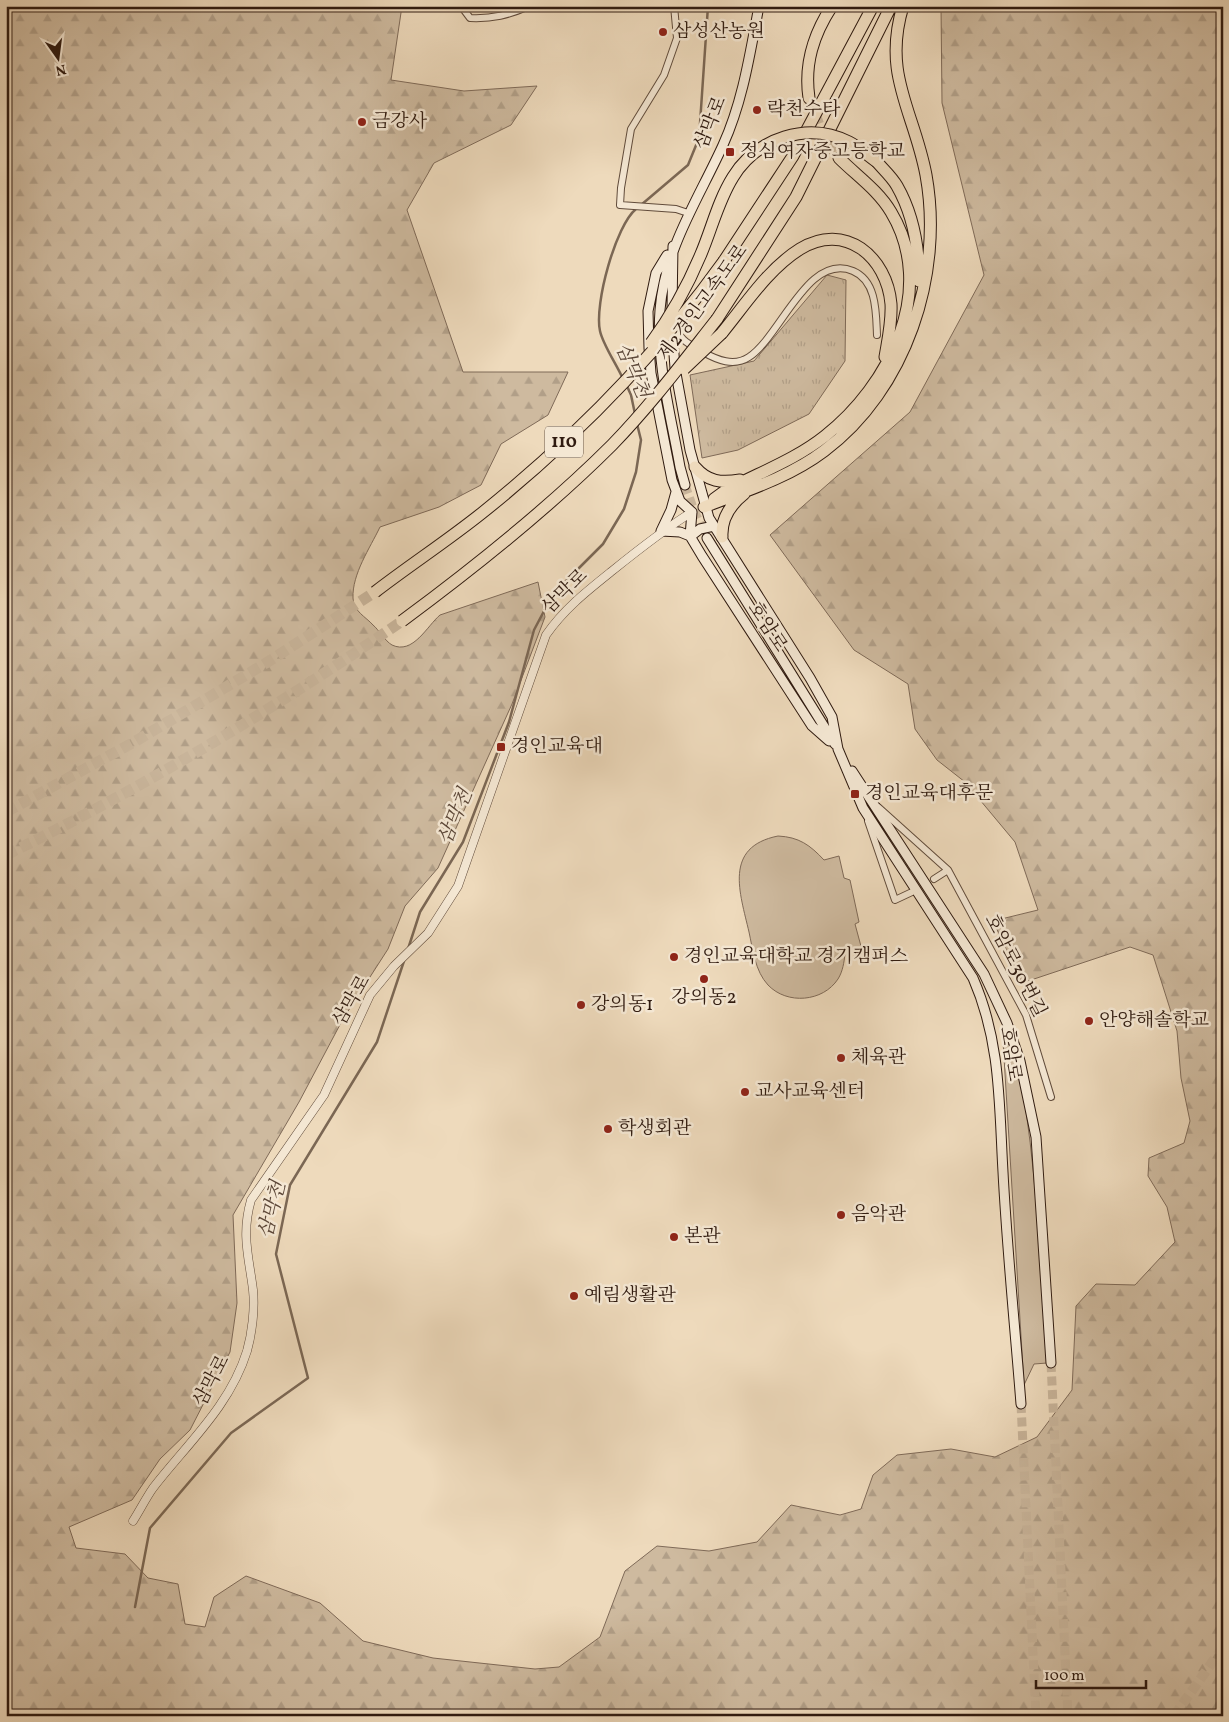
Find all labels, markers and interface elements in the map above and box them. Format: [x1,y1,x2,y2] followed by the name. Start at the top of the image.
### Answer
[673,19,765,45] place label: 삼성산농원
[657,26,669,38] marker: 삼성산농원
[32,32,82,82] north arrow
[54,59,68,80] text: N
[689,93,733,153] street label: 삼막로
[767,97,841,123] place label: 락천수타
[751,104,763,116] marker: 락천수타
[372,109,428,135] place label: 금강사
[356,116,368,128] marker: 금강사
[740,139,905,165] place label: 정심여자중고등학교
[724,146,736,158] marker: 정심여자중고등학교
[652,239,754,367] street label: 제2경인고속도로
[608,339,657,405] water label: 삼막천
[545,427,583,458] road number: 110
[536,564,594,620] street label: 삼막로
[741,597,793,657] street label: 호암로
[511,734,603,760] place label: 경인교육대
[495,741,507,753] marker: 경인교육대
[865,781,993,807] place label: 경인교육대후문
[432,783,481,849] water label: 삼막천
[849,788,861,800] marker: 경인교육대후문
[978,910,1052,1022] street label: 호암로30번길
[684,944,908,970] place label: 경인교육대학교 경기캠퍼스
[668,951,680,963] marker: 경인교육대학교 경기캠퍼스
[327,971,377,1031] street label: 삼막로
[698,973,710,985] marker: 강의동2
[671,985,737,1011] place label: 강의동2
[591,992,653,1018] place label: 강의동1
[575,999,587,1011] marker: 강의동1
[1099,1008,1209,1034] place label: 안양해솔학교
[1083,1015,1095,1027] marker: 안양해솔학교
[993,1025,1027,1083] street label: 호암로
[851,1045,907,1071] place label: 체육관
[835,1052,847,1064] marker: 체육관
[755,1079,865,1105] place label: 교사교육센터
[739,1086,751,1098] marker: 교사교육센터
[618,1116,692,1142] place label: 학생회관
[602,1123,614,1135] marker: 학생회관
[252,1177,294,1242] water label: 삼막천
[851,1202,907,1228] place label: 음악관
[835,1209,847,1221] marker: 음악관
[684,1224,721,1250] place label: 본관
[668,1231,680,1243] marker: 본관
[584,1283,676,1309] place label: 예림생활관
[568,1290,580,1302] marker: 예림생활관
[188,1351,236,1411] street label: 삼막로
[1036,1657,1146,1689] scale bar
[1044,1666,1084,1687] text: 100 m

